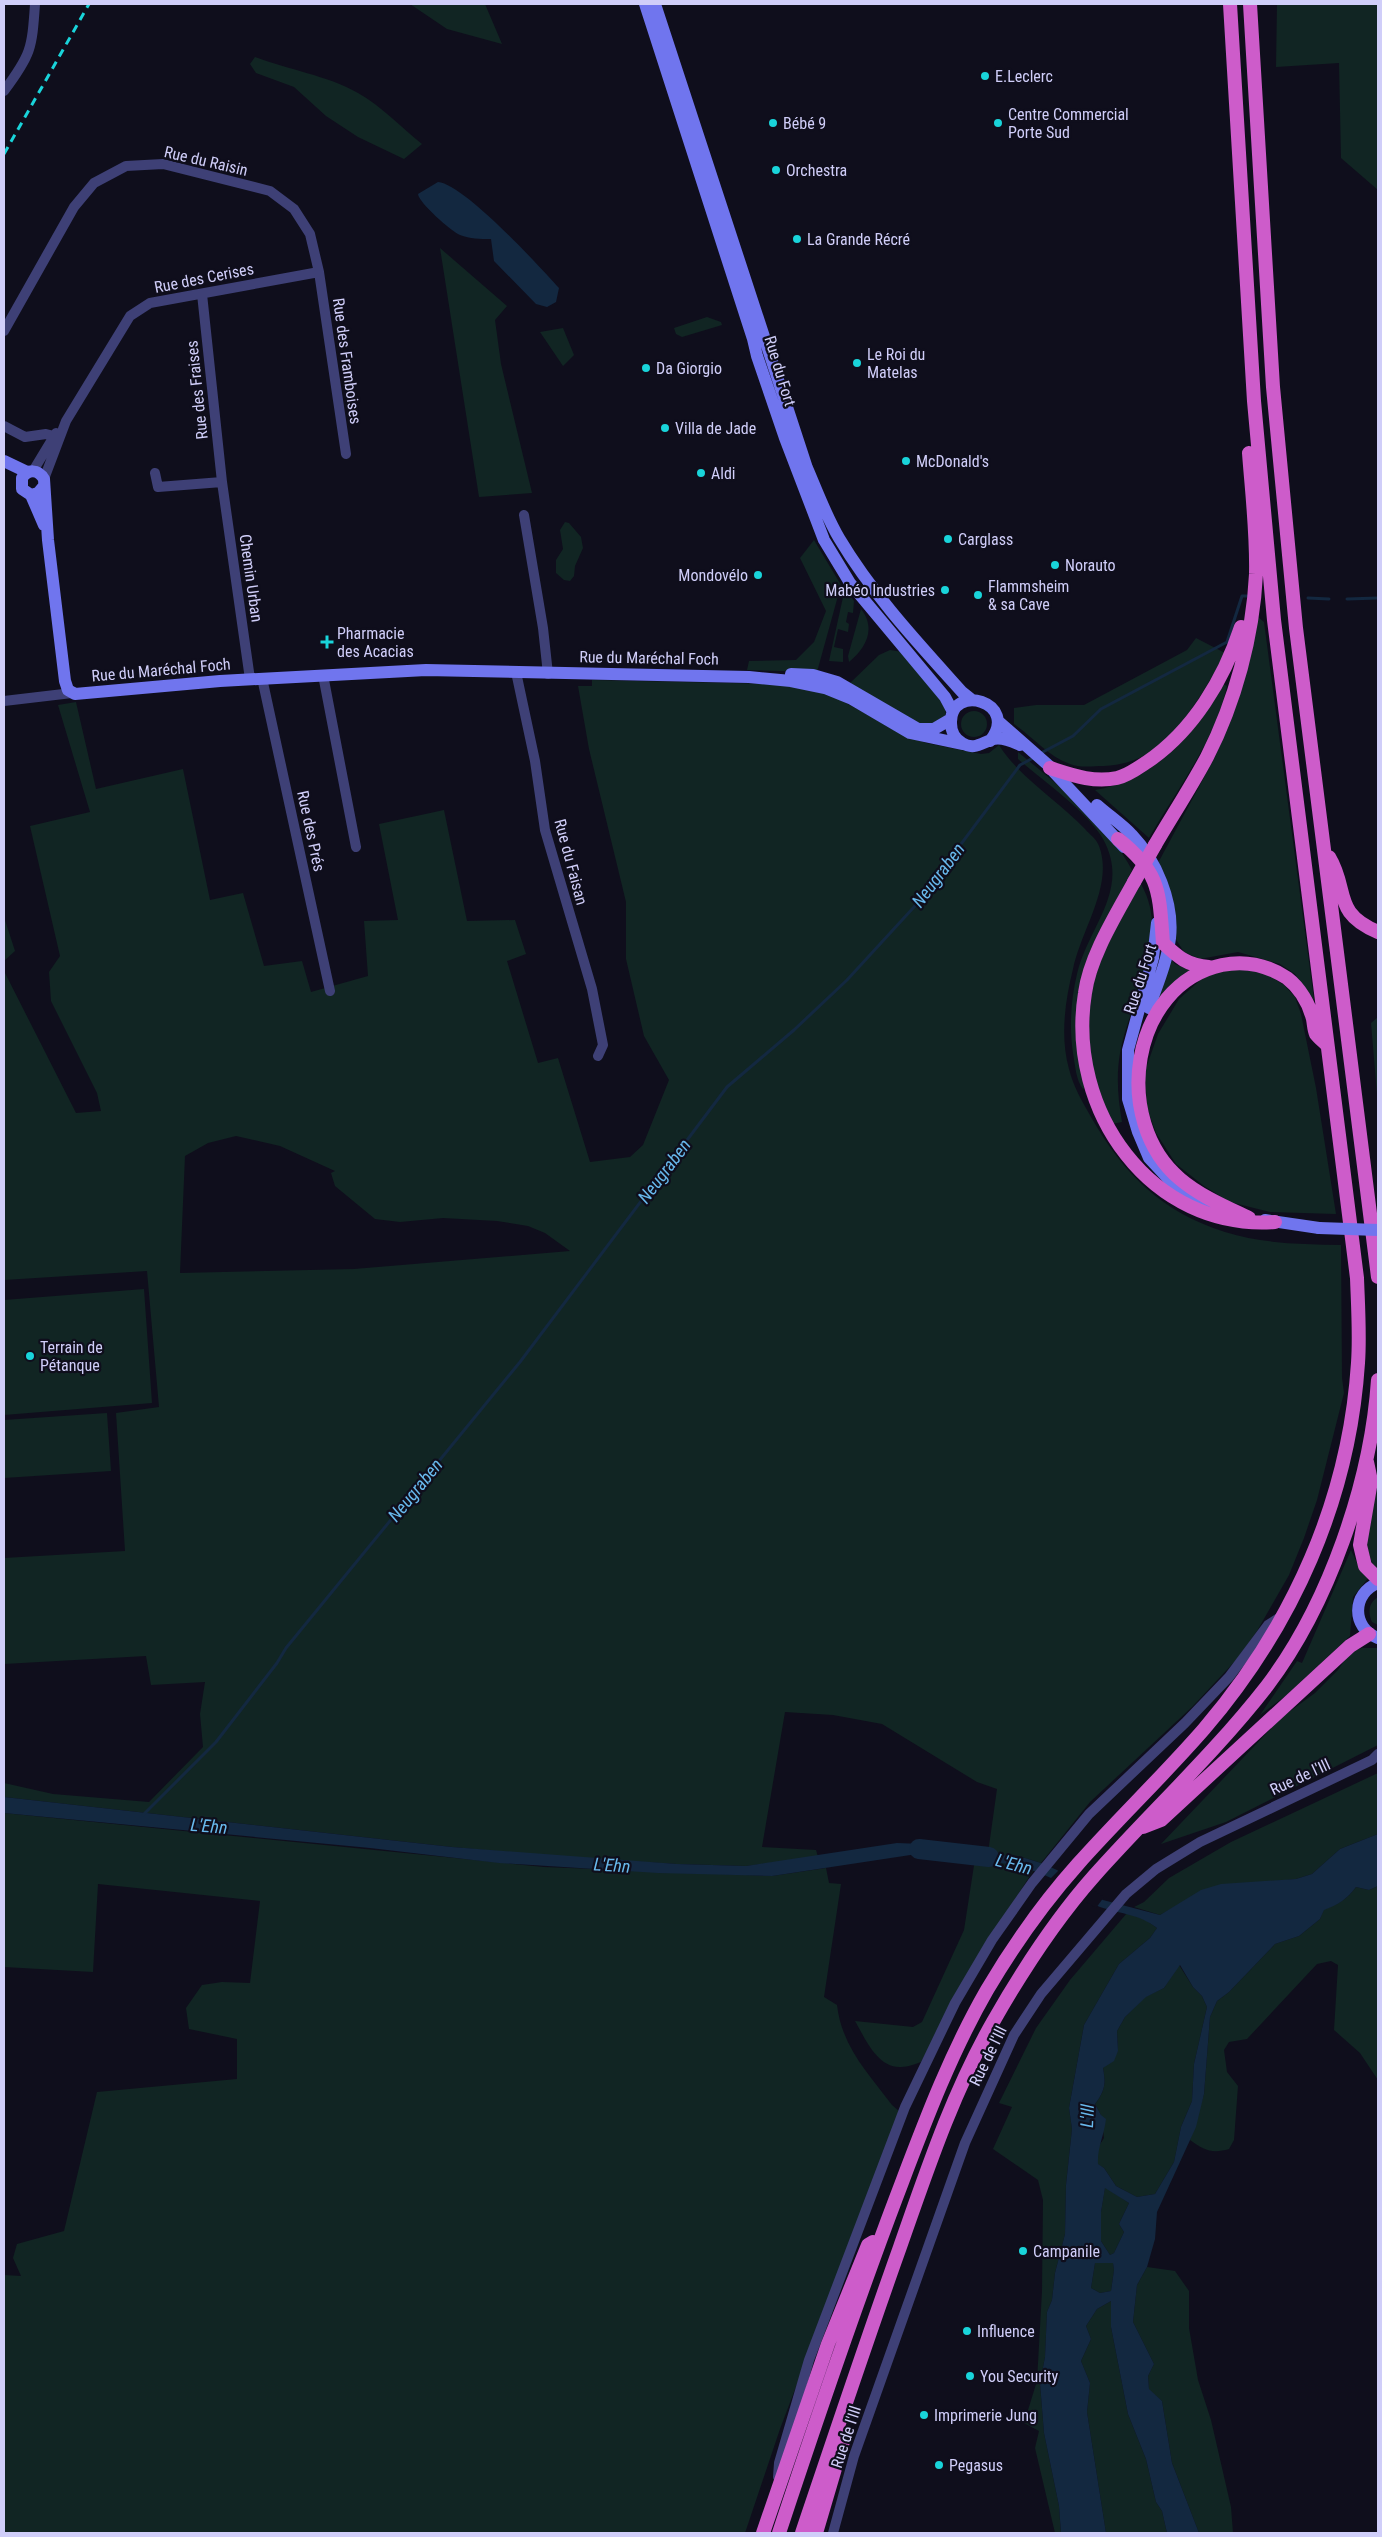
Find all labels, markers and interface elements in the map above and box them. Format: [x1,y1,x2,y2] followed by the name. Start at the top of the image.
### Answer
[995,67,1053,86] place label: E.Leclerc
[979,70,991,82] marker: E.Leclerc
[1008,105,1129,142] place label: Centre Commercial Porte Sud
[783,114,826,133] place label: Bébé 9
[767,117,779,129] marker: Bébé 9
[992,117,1004,129] marker: Centre Commercial Porte Sud
[162,142,250,180] street label: Rue du Raisin
[786,161,847,180] place label: Orchestra
[770,164,782,176] marker: Orchestra
[807,230,910,249] place label: La Grande Récré
[791,233,803,245] marker: La Grande Récré
[153,259,255,297] street label: Rue des Cerises
[329,297,365,425] street label: Rue des Framboises
[760,334,800,409] street label: Rue du Fort
[182,340,212,440] street label: Rue des Fraises
[867,345,925,382] place label: Le Roi du Matelas
[851,357,863,369] marker: Le Roi du Matelas
[656,359,722,378] place label: Da Giorgio
[640,362,652,374] marker: Da Giorgio
[675,419,756,438] place label: Villa de Jade
[659,422,671,434] marker: Villa de Jade
[916,452,989,471] place label: McDonald's
[900,455,912,467] marker: McDonald's
[711,464,736,483] place label: Aldi
[695,467,707,479] marker: Aldi
[958,530,1013,549] place label: Carglass
[235,533,267,623] street label: Chemin Urban
[942,533,954,545] marker: Carglass
[1065,556,1116,575] place label: Norauto
[1049,559,1061,571] marker: Norauto
[678,566,748,585] place label: Mondovélo
[752,569,764,581] marker: Mondovélo
[988,577,1069,614] place label: Flammsheim & sa Cave
[825,581,935,600] place label: Mabéo Industries
[939,584,951,596] marker: Mabéo Industries
[972,589,984,601] marker: Flammsheim & sa Cave
[337,624,414,661] place label: Pharmacie des Acacias
[321,636,333,648] marker: Pharmacie des Acacias
[579,647,719,669] street label: Rue du Maréchal Foch
[91,654,231,686] street label: Rue du Maréchal Foch
[293,789,329,873] street label: Rue des Prés
[550,817,592,907] street label: Rue du Faisan
[907,839,969,911] water label: Neugraben
[1120,941,1160,1016] street label: Rue du Fort
[633,1135,695,1207] water label: Neugraben
[40,1338,103,1375] place label: Terrain de Pétanque
[24,1350,36,1362] marker: Terrain de Pétanque
[383,1454,447,1526] water label: Neugraben
[1267,1755,1333,1799] street label: Rue de l'Ill
[190,1814,228,1838] water label: L'Ehn
[993,1849,1035,1879] water label: L'Ehn
[593,1853,631,1877] water label: L'Ehn
[965,2023,1011,2089] street label: Rue de l'Ill
[1076,2103,1098,2128] water label: L'Ill
[1033,2242,1100,2261] place label: Campanile
[1017,2245,1029,2257] marker: Campanile
[977,2322,1035,2341] place label: Influence
[961,2325,973,2337] marker: Influence
[980,2367,1059,2386] place label: You Security
[964,2370,976,2382] marker: You Security
[827,2403,865,2471] street label: Rue de l'Ill
[934,2406,1037,2425] place label: Imprimerie Jung
[918,2409,930,2421] marker: Imprimerie Jung
[949,2456,1003,2475] place label: Pegasus
[933,2459,945,2471] marker: Pegasus

